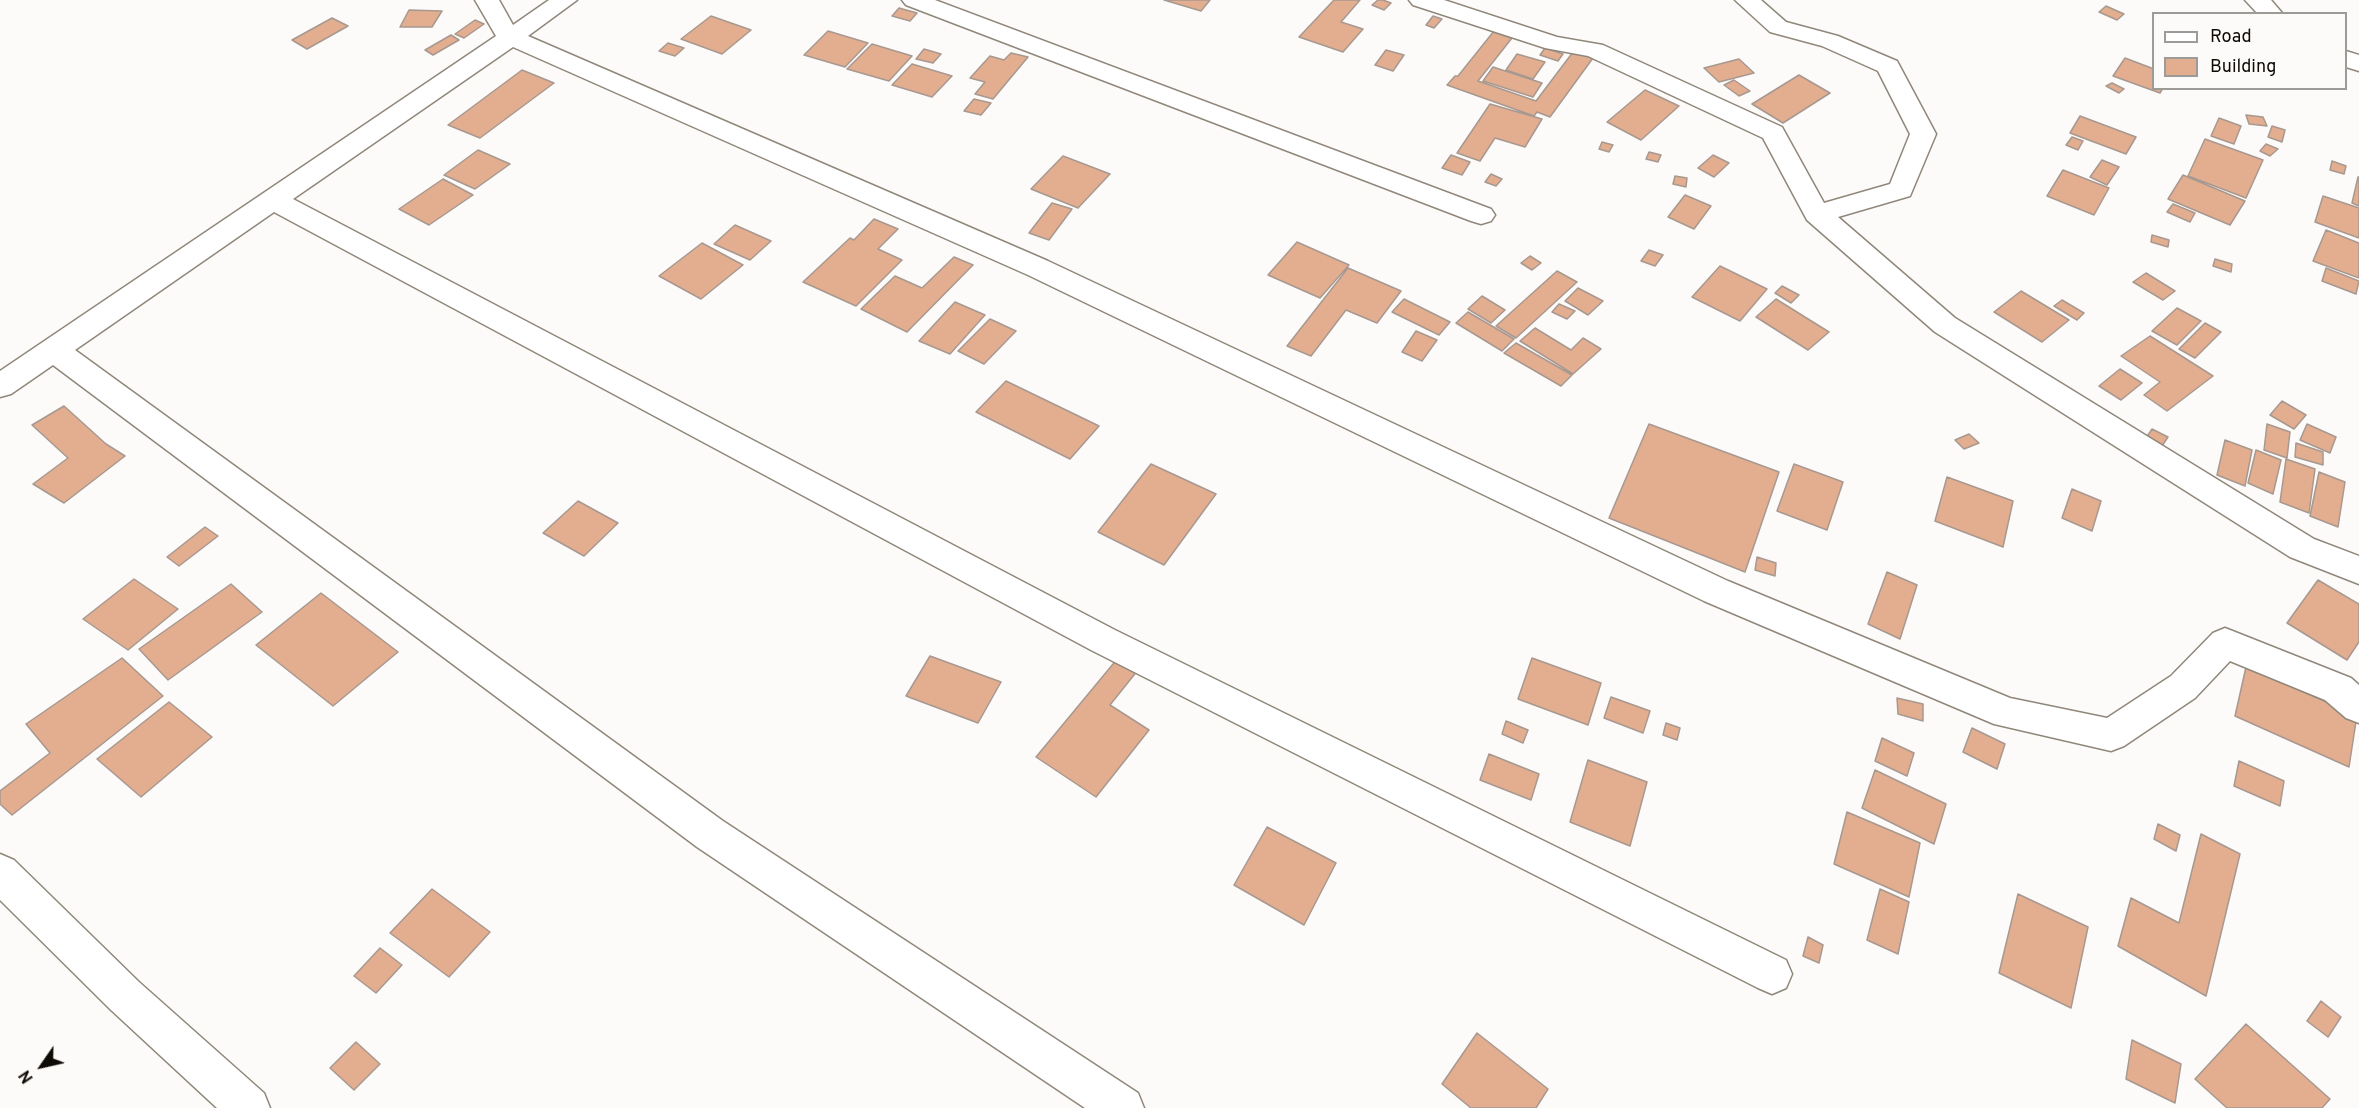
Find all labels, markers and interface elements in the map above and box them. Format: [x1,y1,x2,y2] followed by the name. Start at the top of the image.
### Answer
[2152,12,2347,90] legend
[2210,26,2252,49] text: Road
[2210,56,2276,79] text: Building
[12,1036,72,1096] north arrow
[16,1066,39,1086] text: N

